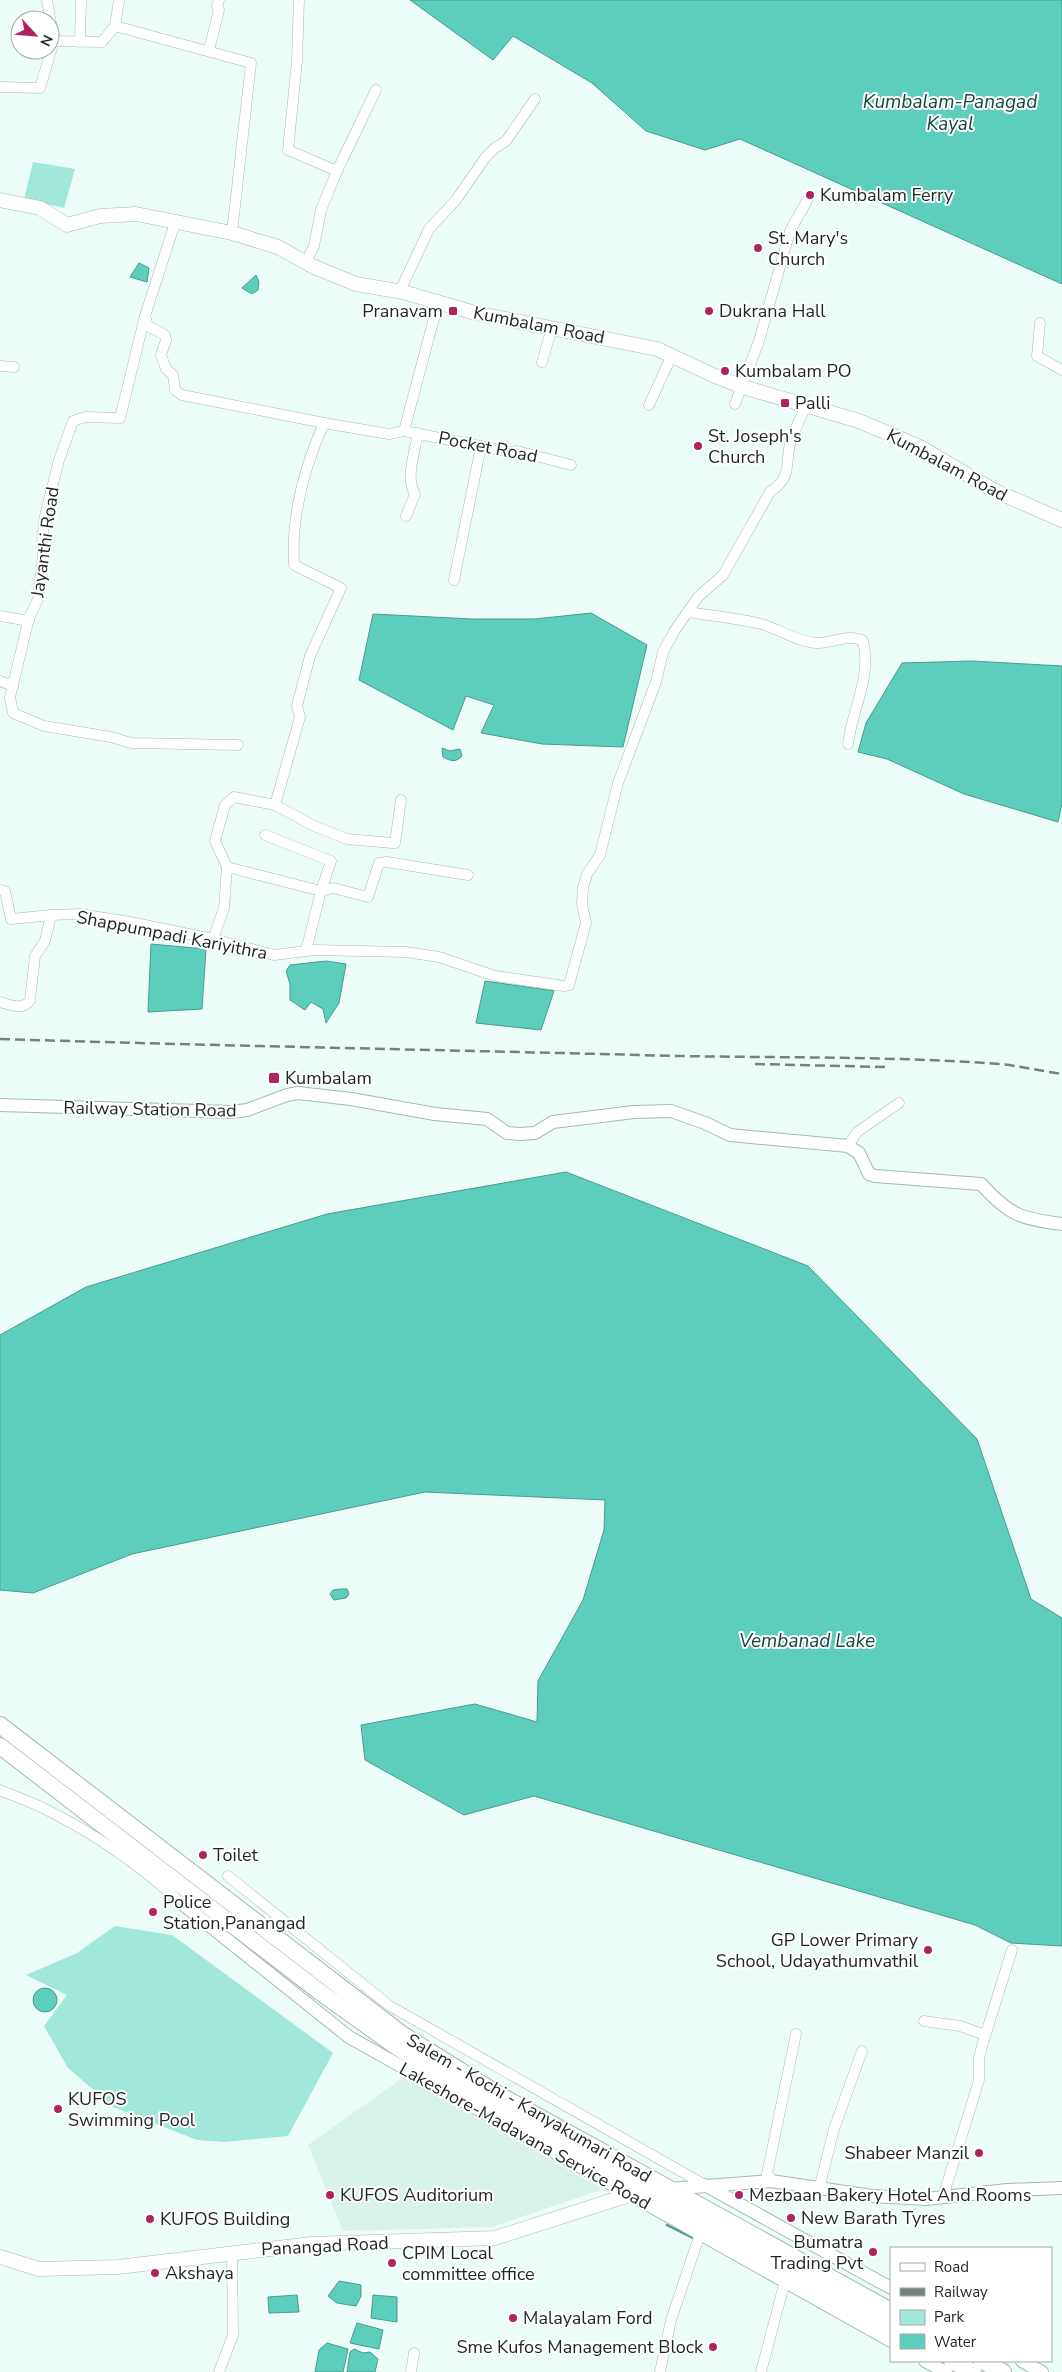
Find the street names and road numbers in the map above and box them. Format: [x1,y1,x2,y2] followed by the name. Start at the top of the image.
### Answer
[471,300,607,350] street label: Kumbalam Road
[882,423,1012,507] street label: Kumbalam Road
[436,426,540,468] street label: Pocket Road
[25,485,65,600] street label: Jayanthi Road
[75,905,269,965] street label: Shappumpadi Kariyithra
[63,1095,237,1123] street label: Railway Station Road
[402,2028,656,2188] street label: Salem - Kochi - Kanyakumari Road
[395,2057,655,2215] street label: Lakeshore-Madavana Service Road
[261,2231,389,2261] street label: Panangad Road

